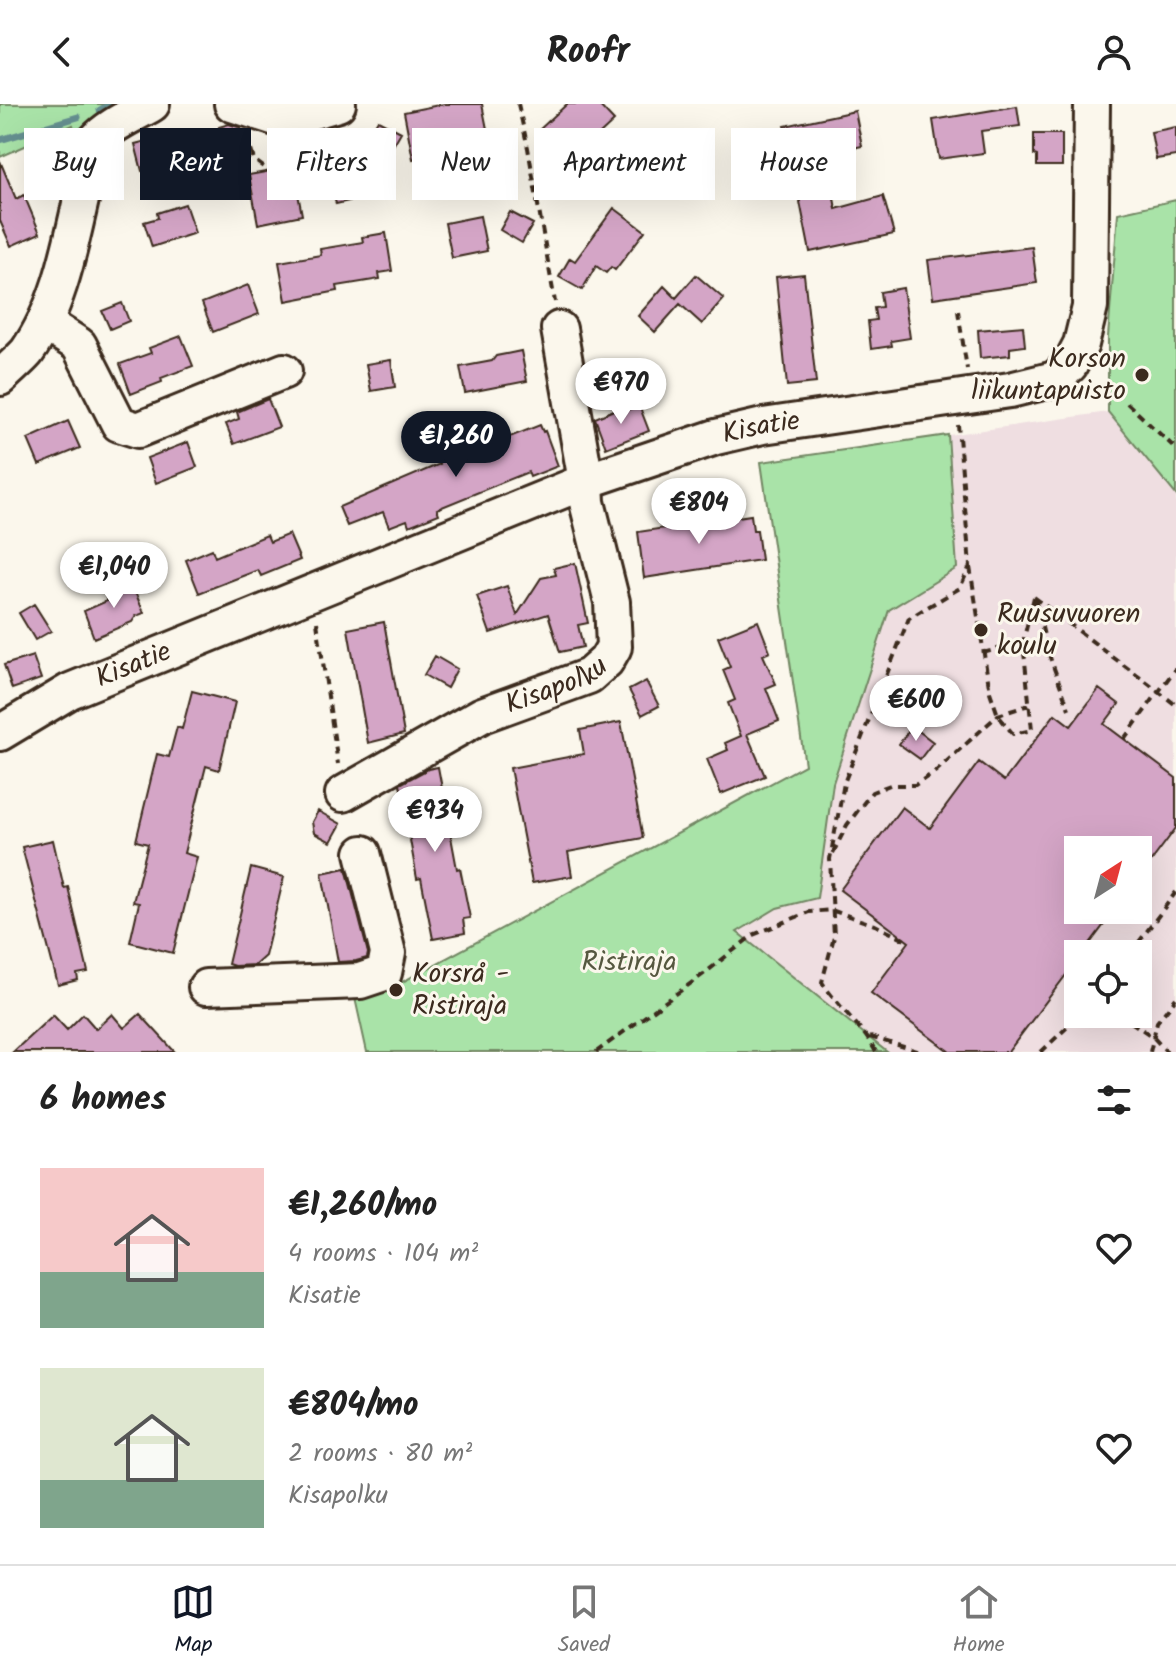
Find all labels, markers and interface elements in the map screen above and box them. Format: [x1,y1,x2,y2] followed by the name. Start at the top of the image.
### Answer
[546,24,630,81] text: Roofr
[40,30,84,74] icon: back
[1092,30,1136,74] icon: person
[24,128,124,200] chip: Buy
[140,128,251,200] chip: Rent
[267,128,396,200] chip: Filters
[412,128,518,200] chip: New
[534,128,715,200] chip: Apartment
[731,128,856,200] chip: House
[971,337,1126,414] place label: Korson liikuntapuisto
[574,358,668,426] pin: €970
[593,363,649,405] text: €970
[1133,366,1151,384] marker: Korson liikuntapuisto
[718,398,803,457] street label: Kisatie
[391,411,521,479] pin: €1,260
[419,416,493,458] text: €1,260
[652,478,746,546] pin: €804
[669,483,729,525] text: €804
[49,542,179,610] pin: €1,040
[78,547,150,589] text: €1,040
[997,592,1140,669] place label: Ruusuvuoren koulu
[972,621,990,639] marker: Ruusuvuoren koulu
[89,629,178,701] street label: Kisatie
[499,646,619,727] street label: Kisapolku
[869,675,963,743] pin: €600
[887,680,945,722] text: €600
[388,786,482,854] pin: €934
[406,791,464,833] text: €934
[1064,836,1152,924] north arrow
[1064,836,1152,1028] map controls
[581,940,677,985] park label: Ristiraja
[1064,940,1152,1028] button: locate
[412,952,509,1029] place label: Korsrå - Ristiraja
[387,981,405,999] marker: Korsrå - Ristiraja
[40,1073,166,1127] text: 6 homes
[1092,1078,1136,1122] icon: filters
[288,1179,437,1233] text: €1,260/mo
[104,1200,200,1296] icon: home
[1092,1226,1136,1270] icon: heart
[288,1233,478,1275] text: 4 rooms · 104 m²
[288,1275,361,1317] text: Kisatie
[288,1379,419,1433] text: €804/mo
[104,1400,200,1496] icon: home
[1092,1426,1136,1470] icon: heart
[288,1433,472,1475] text: 2 rooms · 80 m²
[288,1475,388,1517] text: Kisapolku
[171,1580,215,1663] tab: Map
[558,1580,610,1663] tab: Saved
[953,1580,1005,1663] tab: Home

